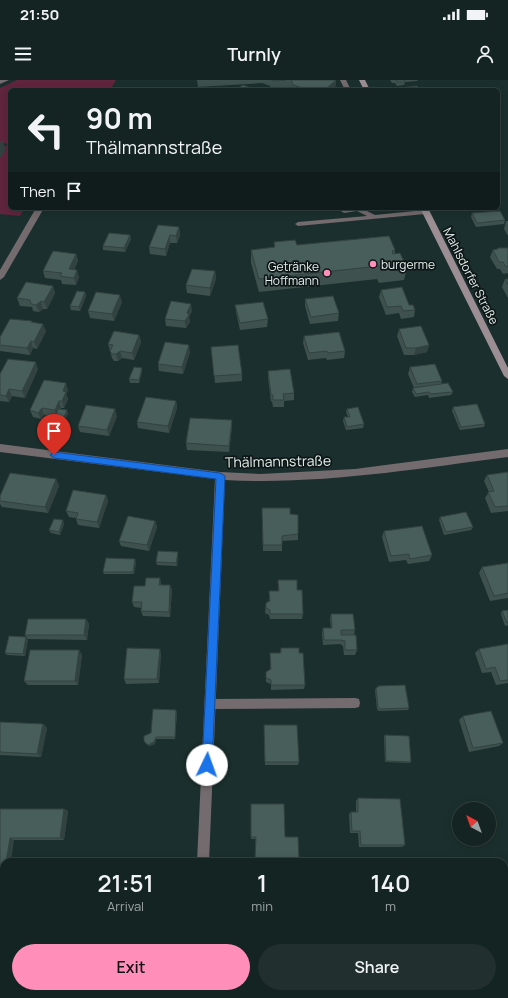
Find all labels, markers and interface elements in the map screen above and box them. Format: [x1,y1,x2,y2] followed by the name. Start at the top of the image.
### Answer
[20,4,59,25] text: 21:50
[227,42,281,66] text: Turnly
[12,43,34,65] icon: menu
[474,43,496,65] icon: person
[86,99,153,137] text: 90 m
[20,104,72,156] icon: left
[86,135,222,159] text: Thälmannstraße
[63,180,85,202] icon: arrive
[20,181,55,202] text: Then
[439,225,503,327] street label: Mahlsdorfer Straße
[381,256,435,273] place label: burgerme
[265,258,319,289] place label: Getränke Hoffmann
[368,259,378,269] marker: burgerme
[322,268,332,278] marker: Getränke Hoffmann
[37,414,71,455] pin
[43,420,65,442] icon: arrive
[225,451,331,471] street label: Thälmannstraße
[186,744,228,786] position arrow
[452,802,496,846] north arrow
[452,802,496,846] map controls
[97,866,154,899] text: 21:51
[257,866,267,899] text: 1
[370,866,410,899] text: 140
[107,897,144,915] text: Arrival
[251,897,273,915] text: min
[385,897,396,915] text: m
[12,944,250,990] button: Exit
[258,944,496,990] button: Share

